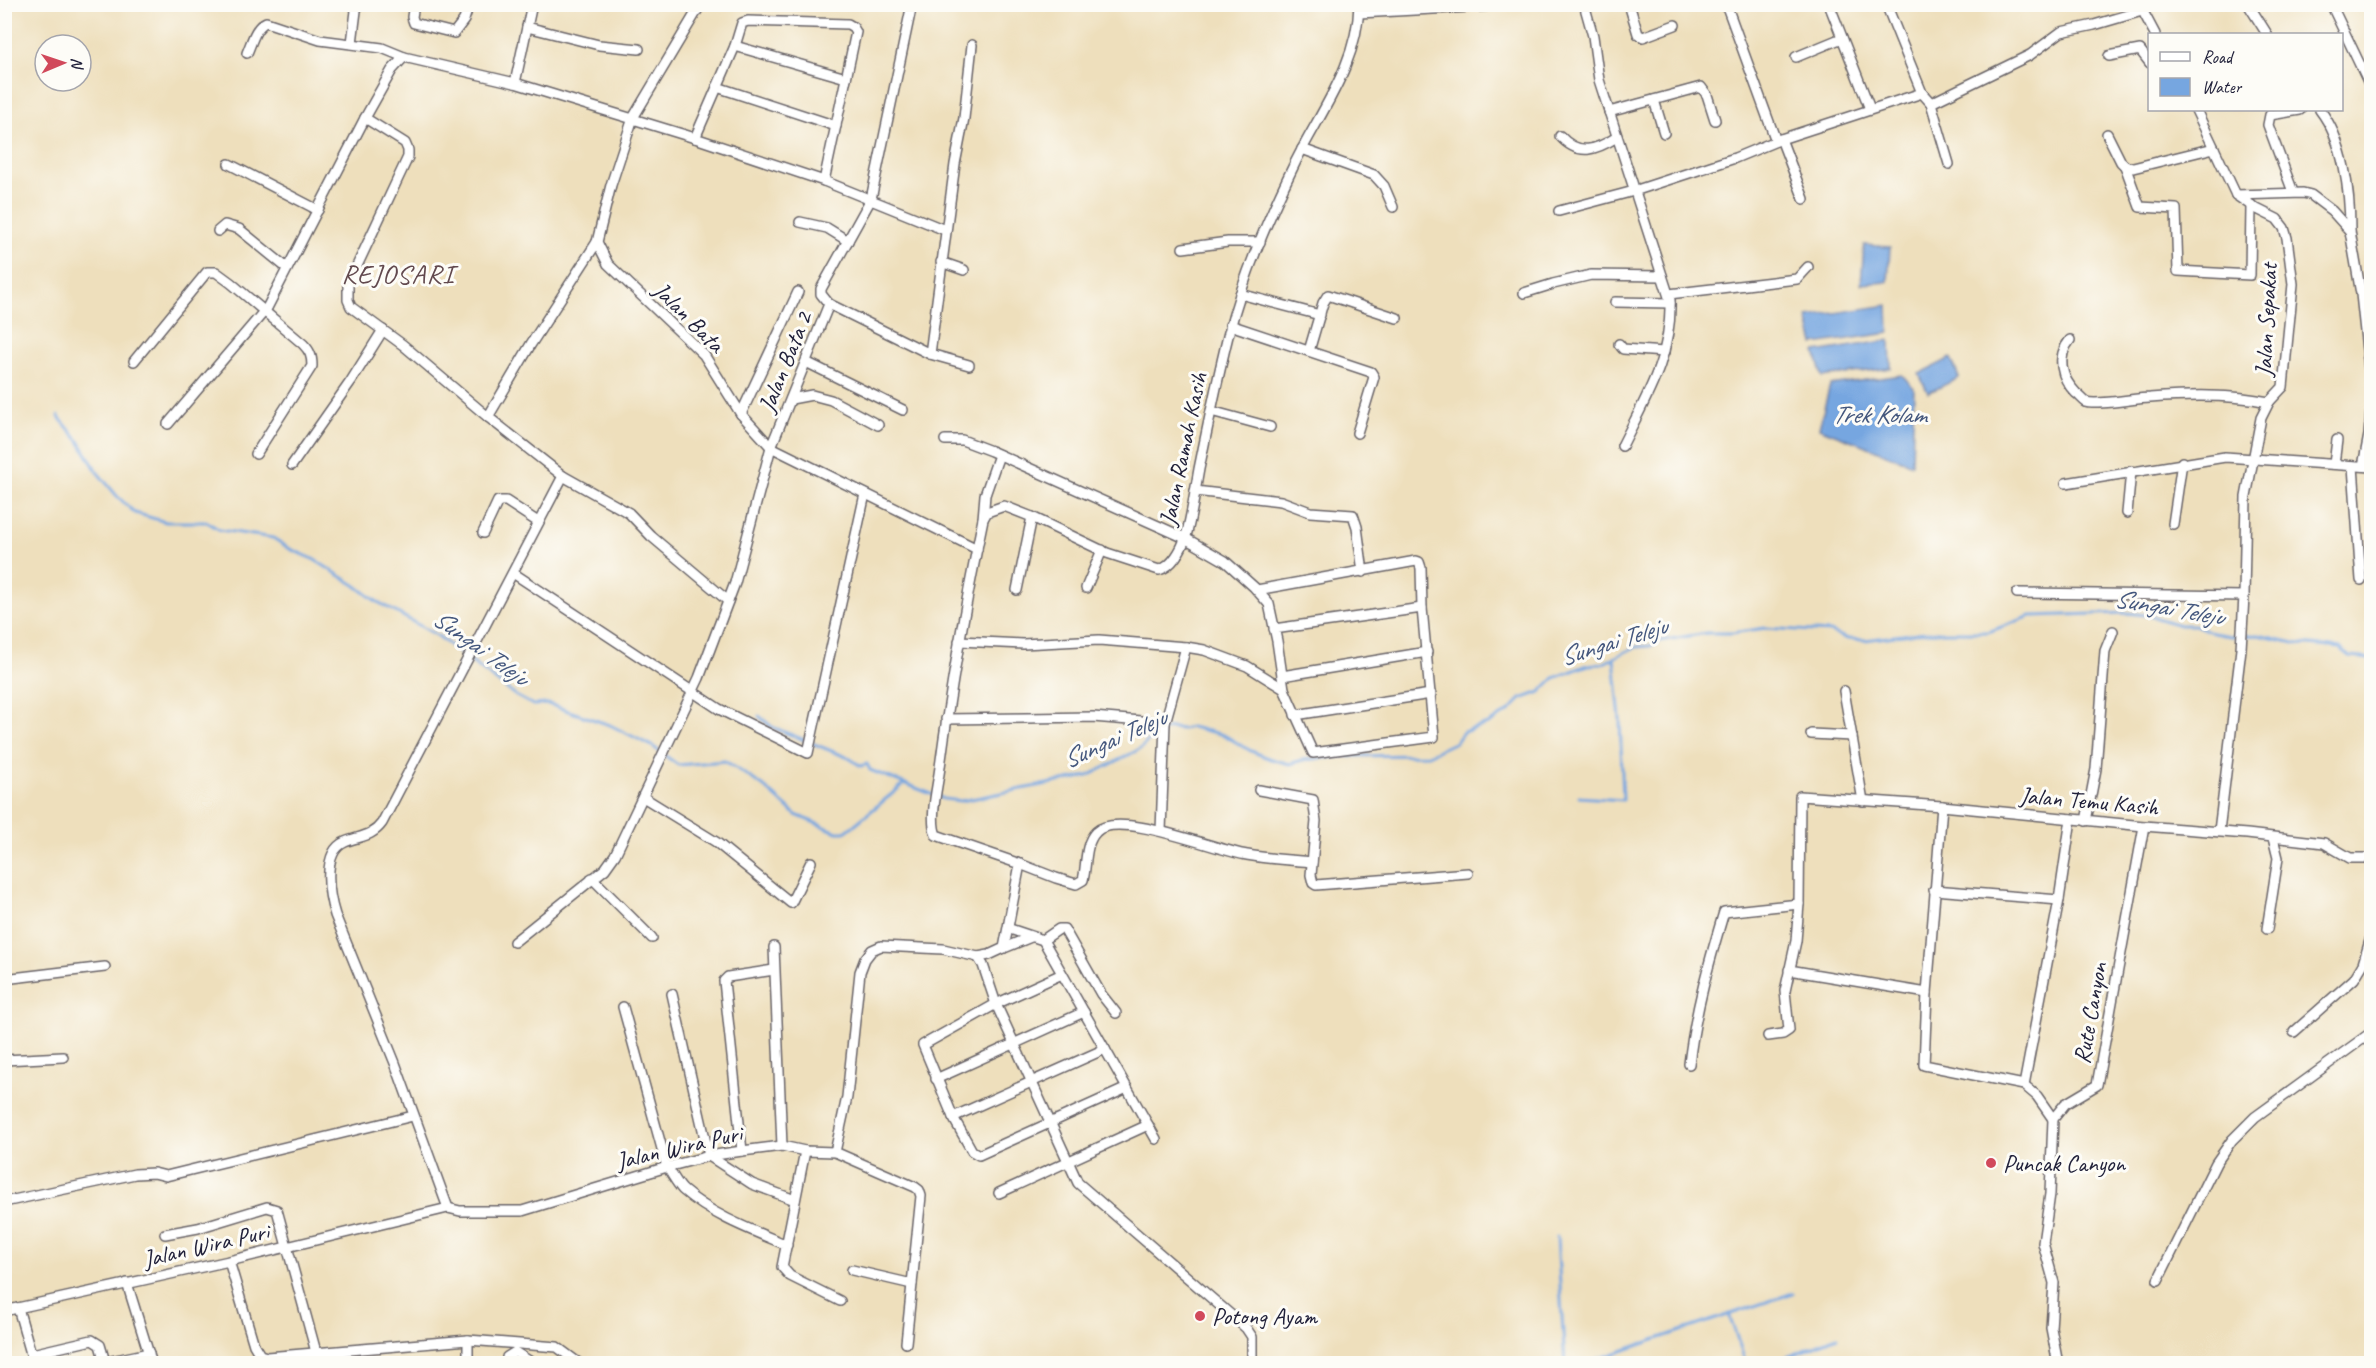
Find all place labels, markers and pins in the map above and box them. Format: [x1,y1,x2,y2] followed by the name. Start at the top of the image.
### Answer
[2003,1148,2126,1178] place label: Puncak Canyon
[1984,1156,1998,1170] marker: Puncak Canyon
[1212,1301,1318,1331] place label: Potong Ayam
[1193,1309,1207,1323] marker: Potong Ayam

